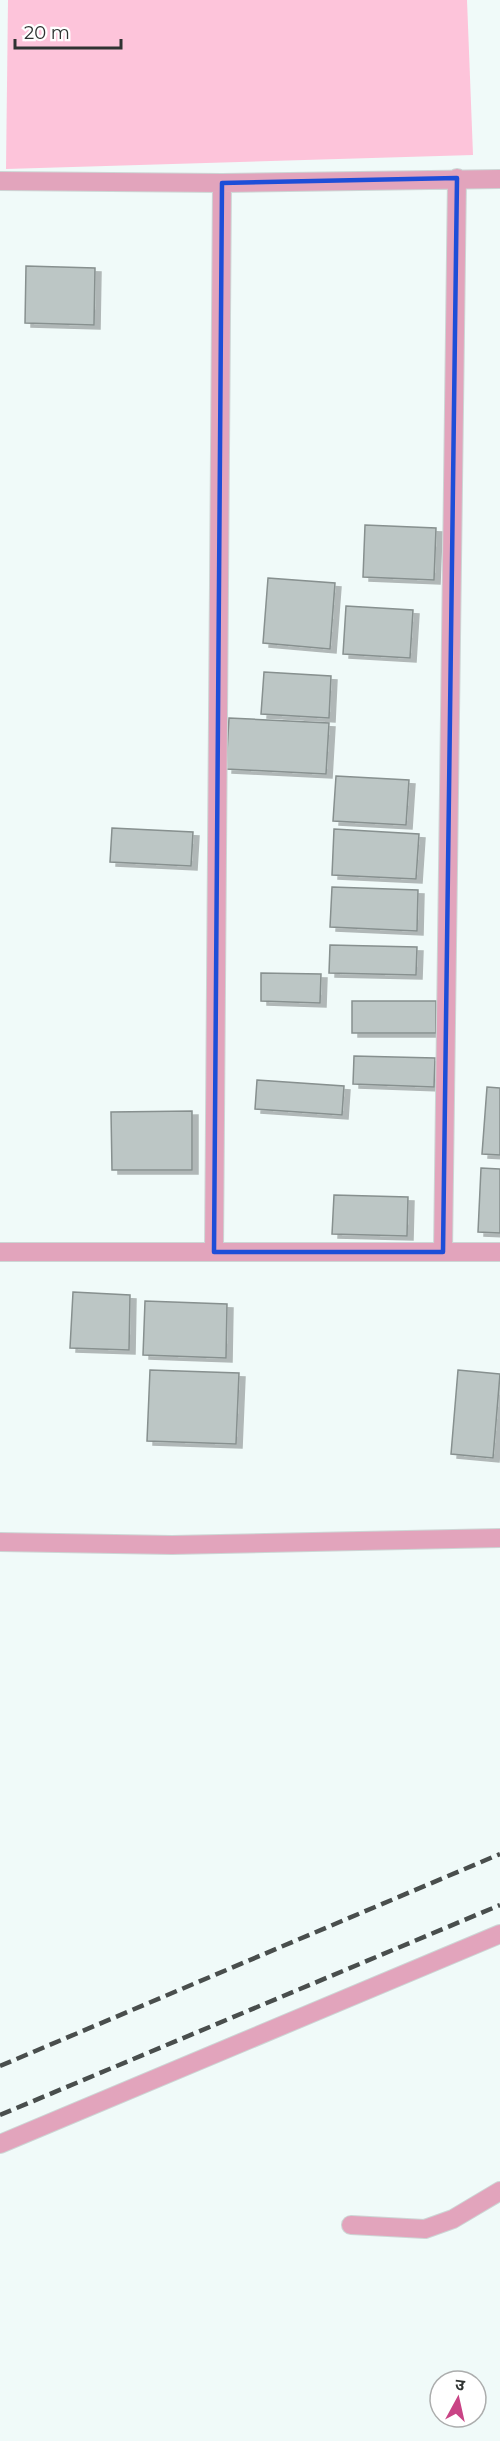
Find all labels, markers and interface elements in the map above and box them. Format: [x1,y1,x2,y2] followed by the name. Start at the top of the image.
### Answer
[15,12,122,50] scale bar
[24,22,70,44] text: 20 m
[428,2369,488,2429] north arrow
[454,2375,467,2395] text: उ

